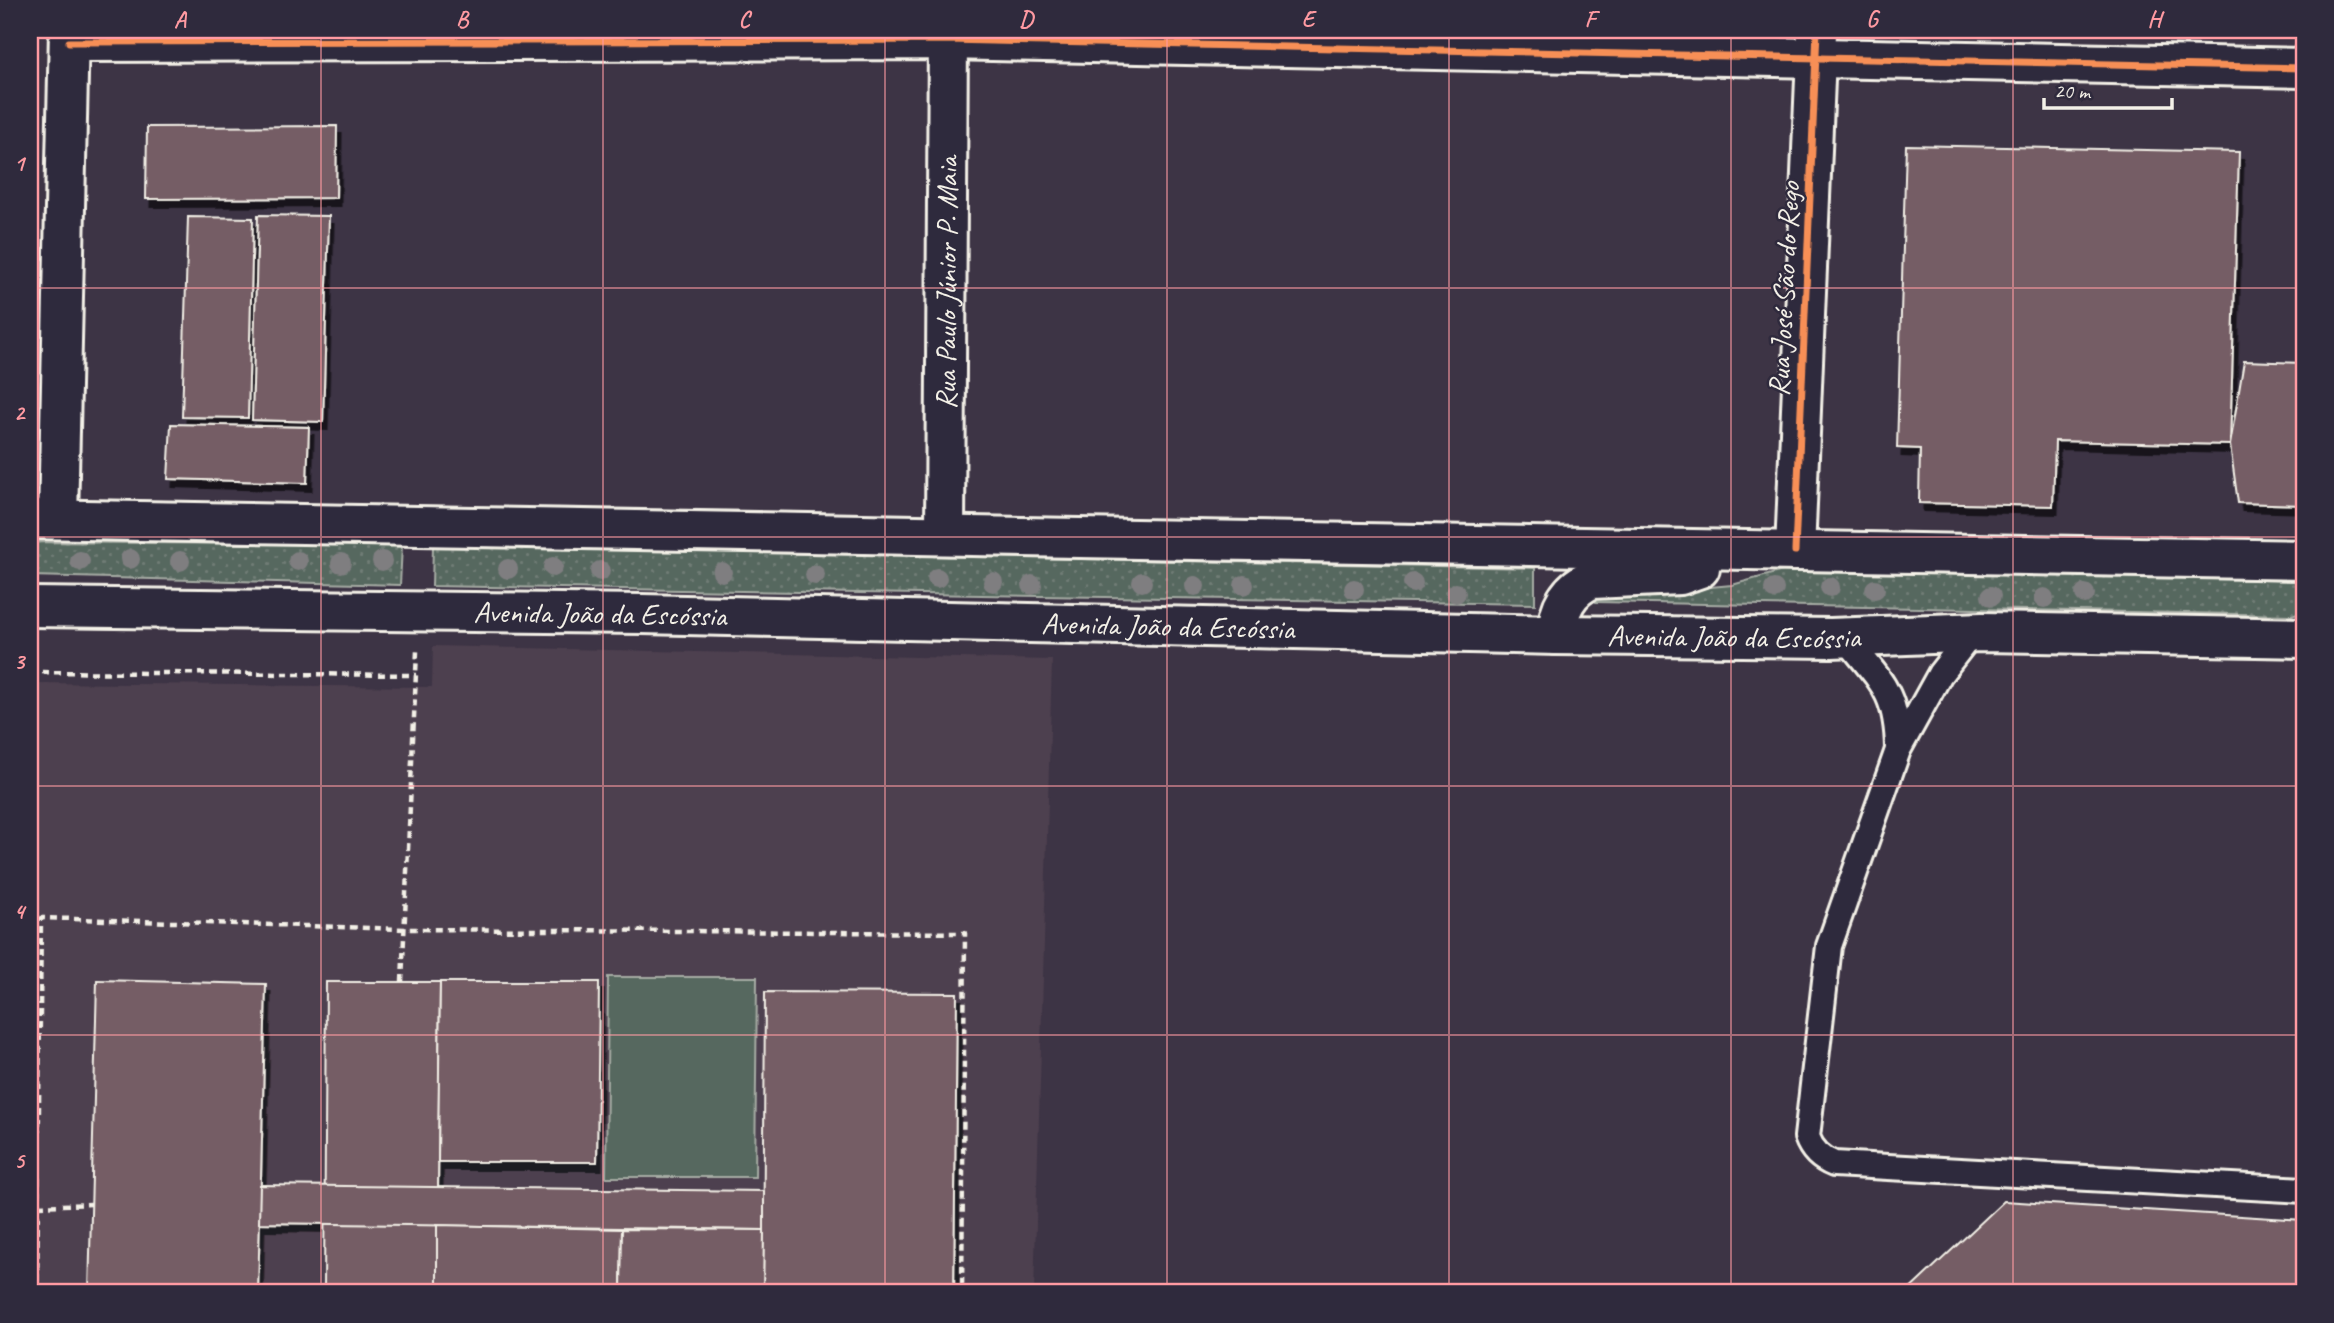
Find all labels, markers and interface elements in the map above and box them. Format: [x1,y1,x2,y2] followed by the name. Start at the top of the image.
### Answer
[174,5,188,34] text: A
[456,5,470,34] text: B
[739,5,753,34] text: C
[1019,5,1035,34] text: D
[1302,5,1318,34] text: E
[1585,5,1601,34] text: F
[1866,5,1881,34] text: G
[2147,5,2165,34] text: H
[2044,66,2171,110] scale bar
[2054,78,2092,104] text: 20 m
[14,149,27,178] text: 1
[927,154,966,410] street label: Rua Paulo Júnior P. Maia
[1759,179,1809,397] street label: Rua José São do Rego
[14,398,27,427] text: 2
[473,593,729,635] street label: Avenida João da Escóssia
[1041,604,1297,648] street label: Avenida João da Escóssia
[1607,617,1863,657] street label: Avenida João da Escóssia
[14,647,27,676] text: 3
[14,897,27,926] text: 4
[14,1146,26,1175] text: 5

